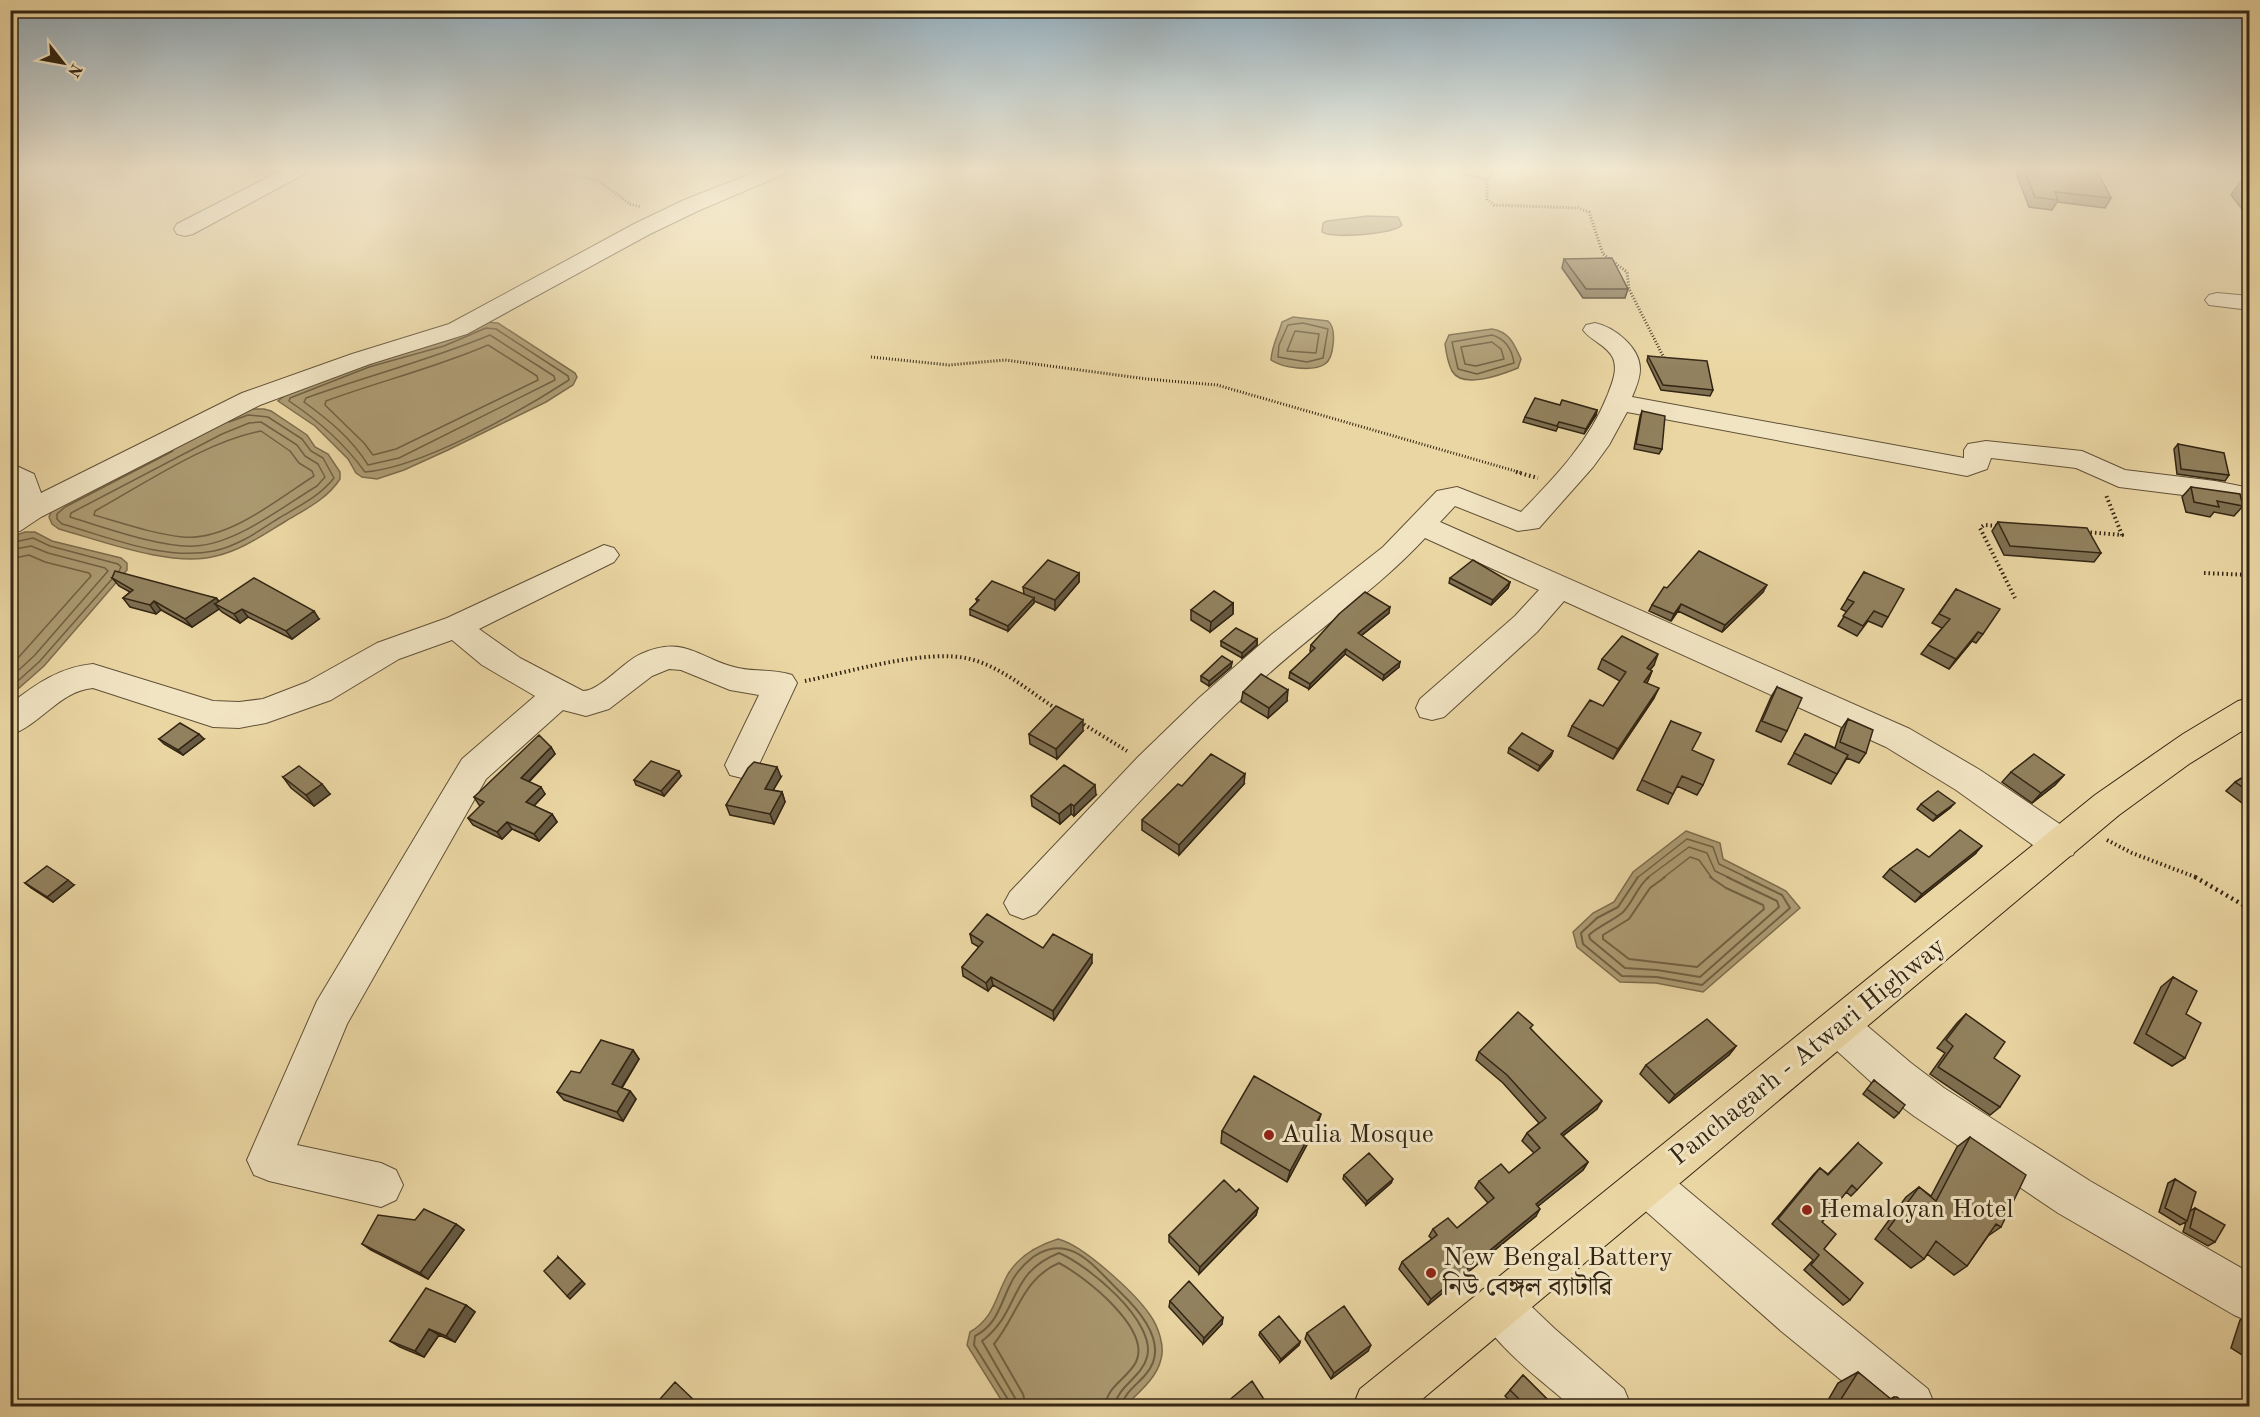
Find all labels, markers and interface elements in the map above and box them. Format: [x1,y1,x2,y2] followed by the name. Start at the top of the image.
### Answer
[33,33,93,93] north arrow
[64,60,84,80] text: N
[1666,933,1950,1171] street label: Panchagarh - Atwari Highway
[1281,1122,1434,1148] place label: Aulia Mosque
[1262,1128,1276,1142] marker: Aulia Mosque
[1819,1197,2013,1223] place label: Hemaloyan Hotel
[1800,1203,1814,1217] marker: Hemaloyan Hotel
[1442,1245,1673,1301] place label: New Bengal Battery নিউ বেঙ্গল ব্যাটারি
[1424,1266,1438,1280] marker: New Bengal Battery নিউ বেঙ্গল ব্যাটারি

